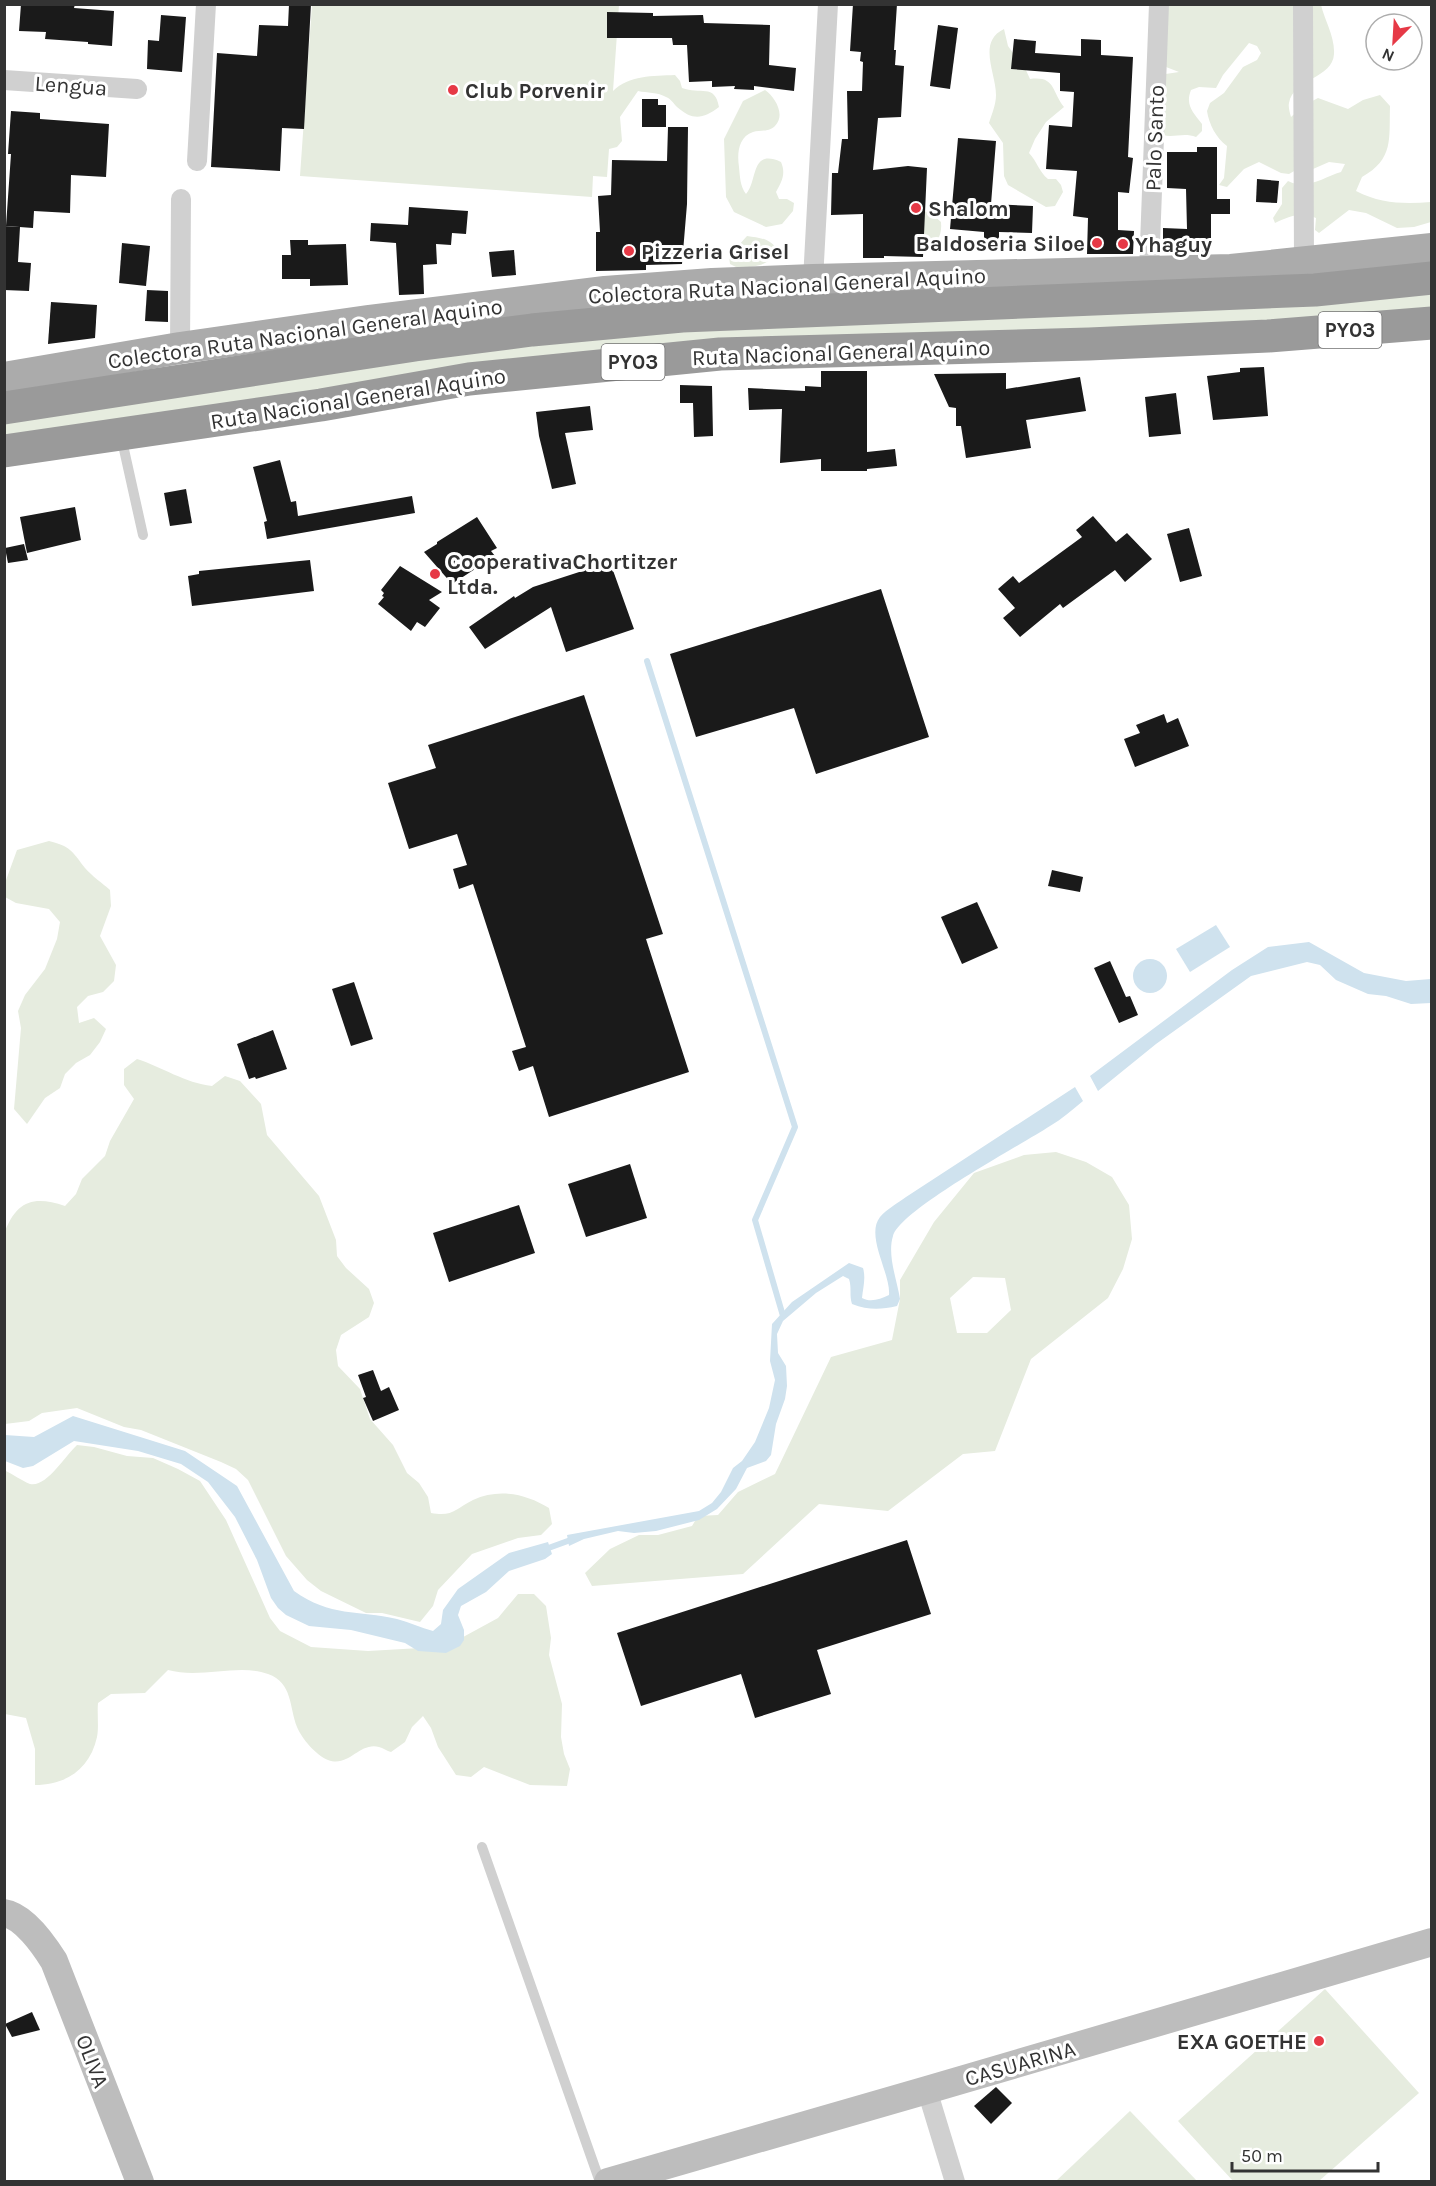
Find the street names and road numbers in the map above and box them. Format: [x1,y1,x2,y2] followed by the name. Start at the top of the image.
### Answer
[34,70,108,102] street label: Lengua
[1140,84,1170,192] street label: Palo Santo
[587,263,987,309] street label: Colectora Ruta Nacional General Aquino
[106,293,504,375] street label: Colectora Ruta Nacional General Aquino
[1318,312,1382,348] road number: PY03
[691,335,991,371] street label: Ruta Nacional General Aquino
[602,344,664,380] road number: PY03
[209,363,508,435] street label: Ruta Nacional General Aquino
[70,2031,114,2092] street label: OLIVA
[962,2036,1079,2092] street label: CASUARINA

